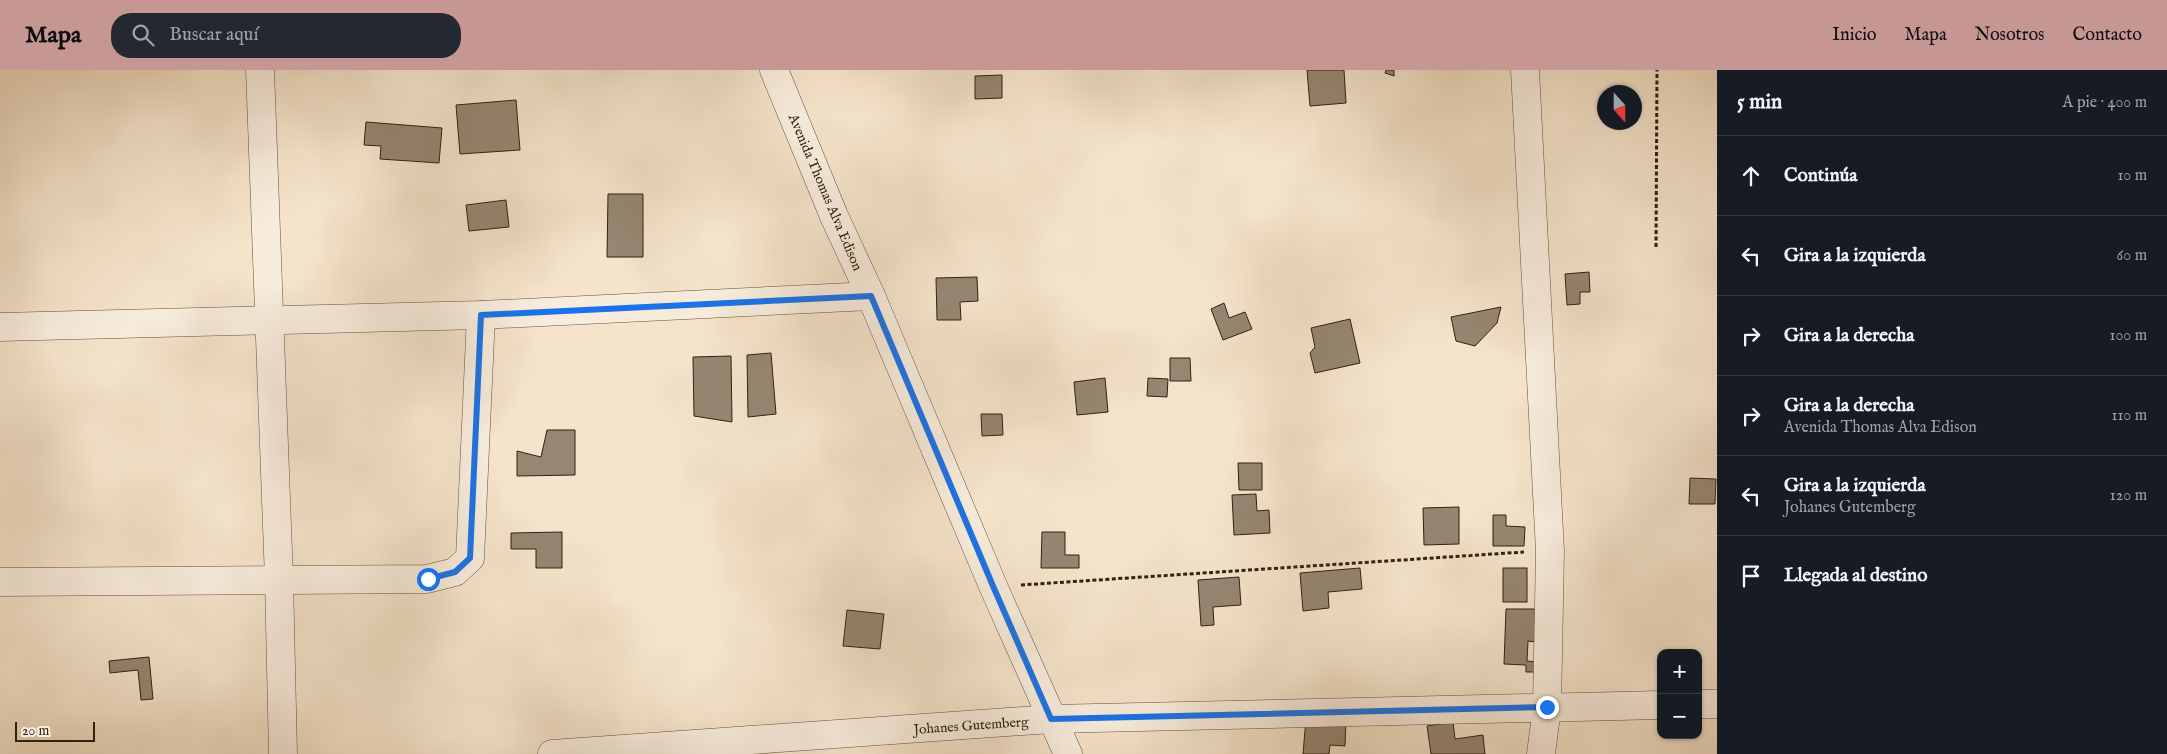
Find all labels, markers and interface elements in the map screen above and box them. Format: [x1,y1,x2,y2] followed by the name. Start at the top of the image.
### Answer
[111,13,461,58] search box
[25,20,81,51] text: Mapa
[129,21,157,49] icon: search
[169,23,258,47] text: Buscar aquí
[1832,24,1877,47] text: Inicio
[1905,24,1947,47] text: Mapa
[1975,24,2044,47] text: Nosotros
[2072,24,2142,47] text: Contacto
[1597,85,1642,130] north arrow
[1737,89,1782,116] text: 5 min
[2063,93,2147,113] text: A pie · 400 m
[783,110,867,274] street label: Avenida Thomas Alva Edison
[1737,162,1765,190] icon: ahead
[1784,164,1858,188] text: Continúa
[2117,166,2147,186] text: 10 m
[1737,242,1765,270] icon: left
[1784,244,1926,268] text: Gira a la izquierda
[2117,246,2147,266] text: 60 m
[1737,322,1765,350] icon: right
[1784,324,1914,348] text: Gira a la derecha
[2110,326,2147,346] text: 100 m
[1784,394,1914,418] text: Gira a la derecha
[1737,402,1765,430] icon: right
[2111,406,2147,426] text: 110 m
[1784,418,1977,438] text: Avenida Thomas Alva Edison
[1784,474,1926,498] text: Gira a la izquierda
[1737,482,1765,510] icon: left
[2110,486,2147,506] text: 120 m
[1784,498,1916,518] text: Johanes Gutemberg
[1737,562,1765,590] icon: arrive
[1784,564,1927,588] text: Llegada al destino
[417,568,440,591] route start
[1657,649,1702,739] map controls
[1657,649,1702,694] button: +
[1657,694,1702,739] button: −
[1536,696,1559,719] route end
[911,713,1030,739] street label: Johanes Gutemberg
[15,719,95,742] scale bar
[22,722,49,740] text: 20 m

